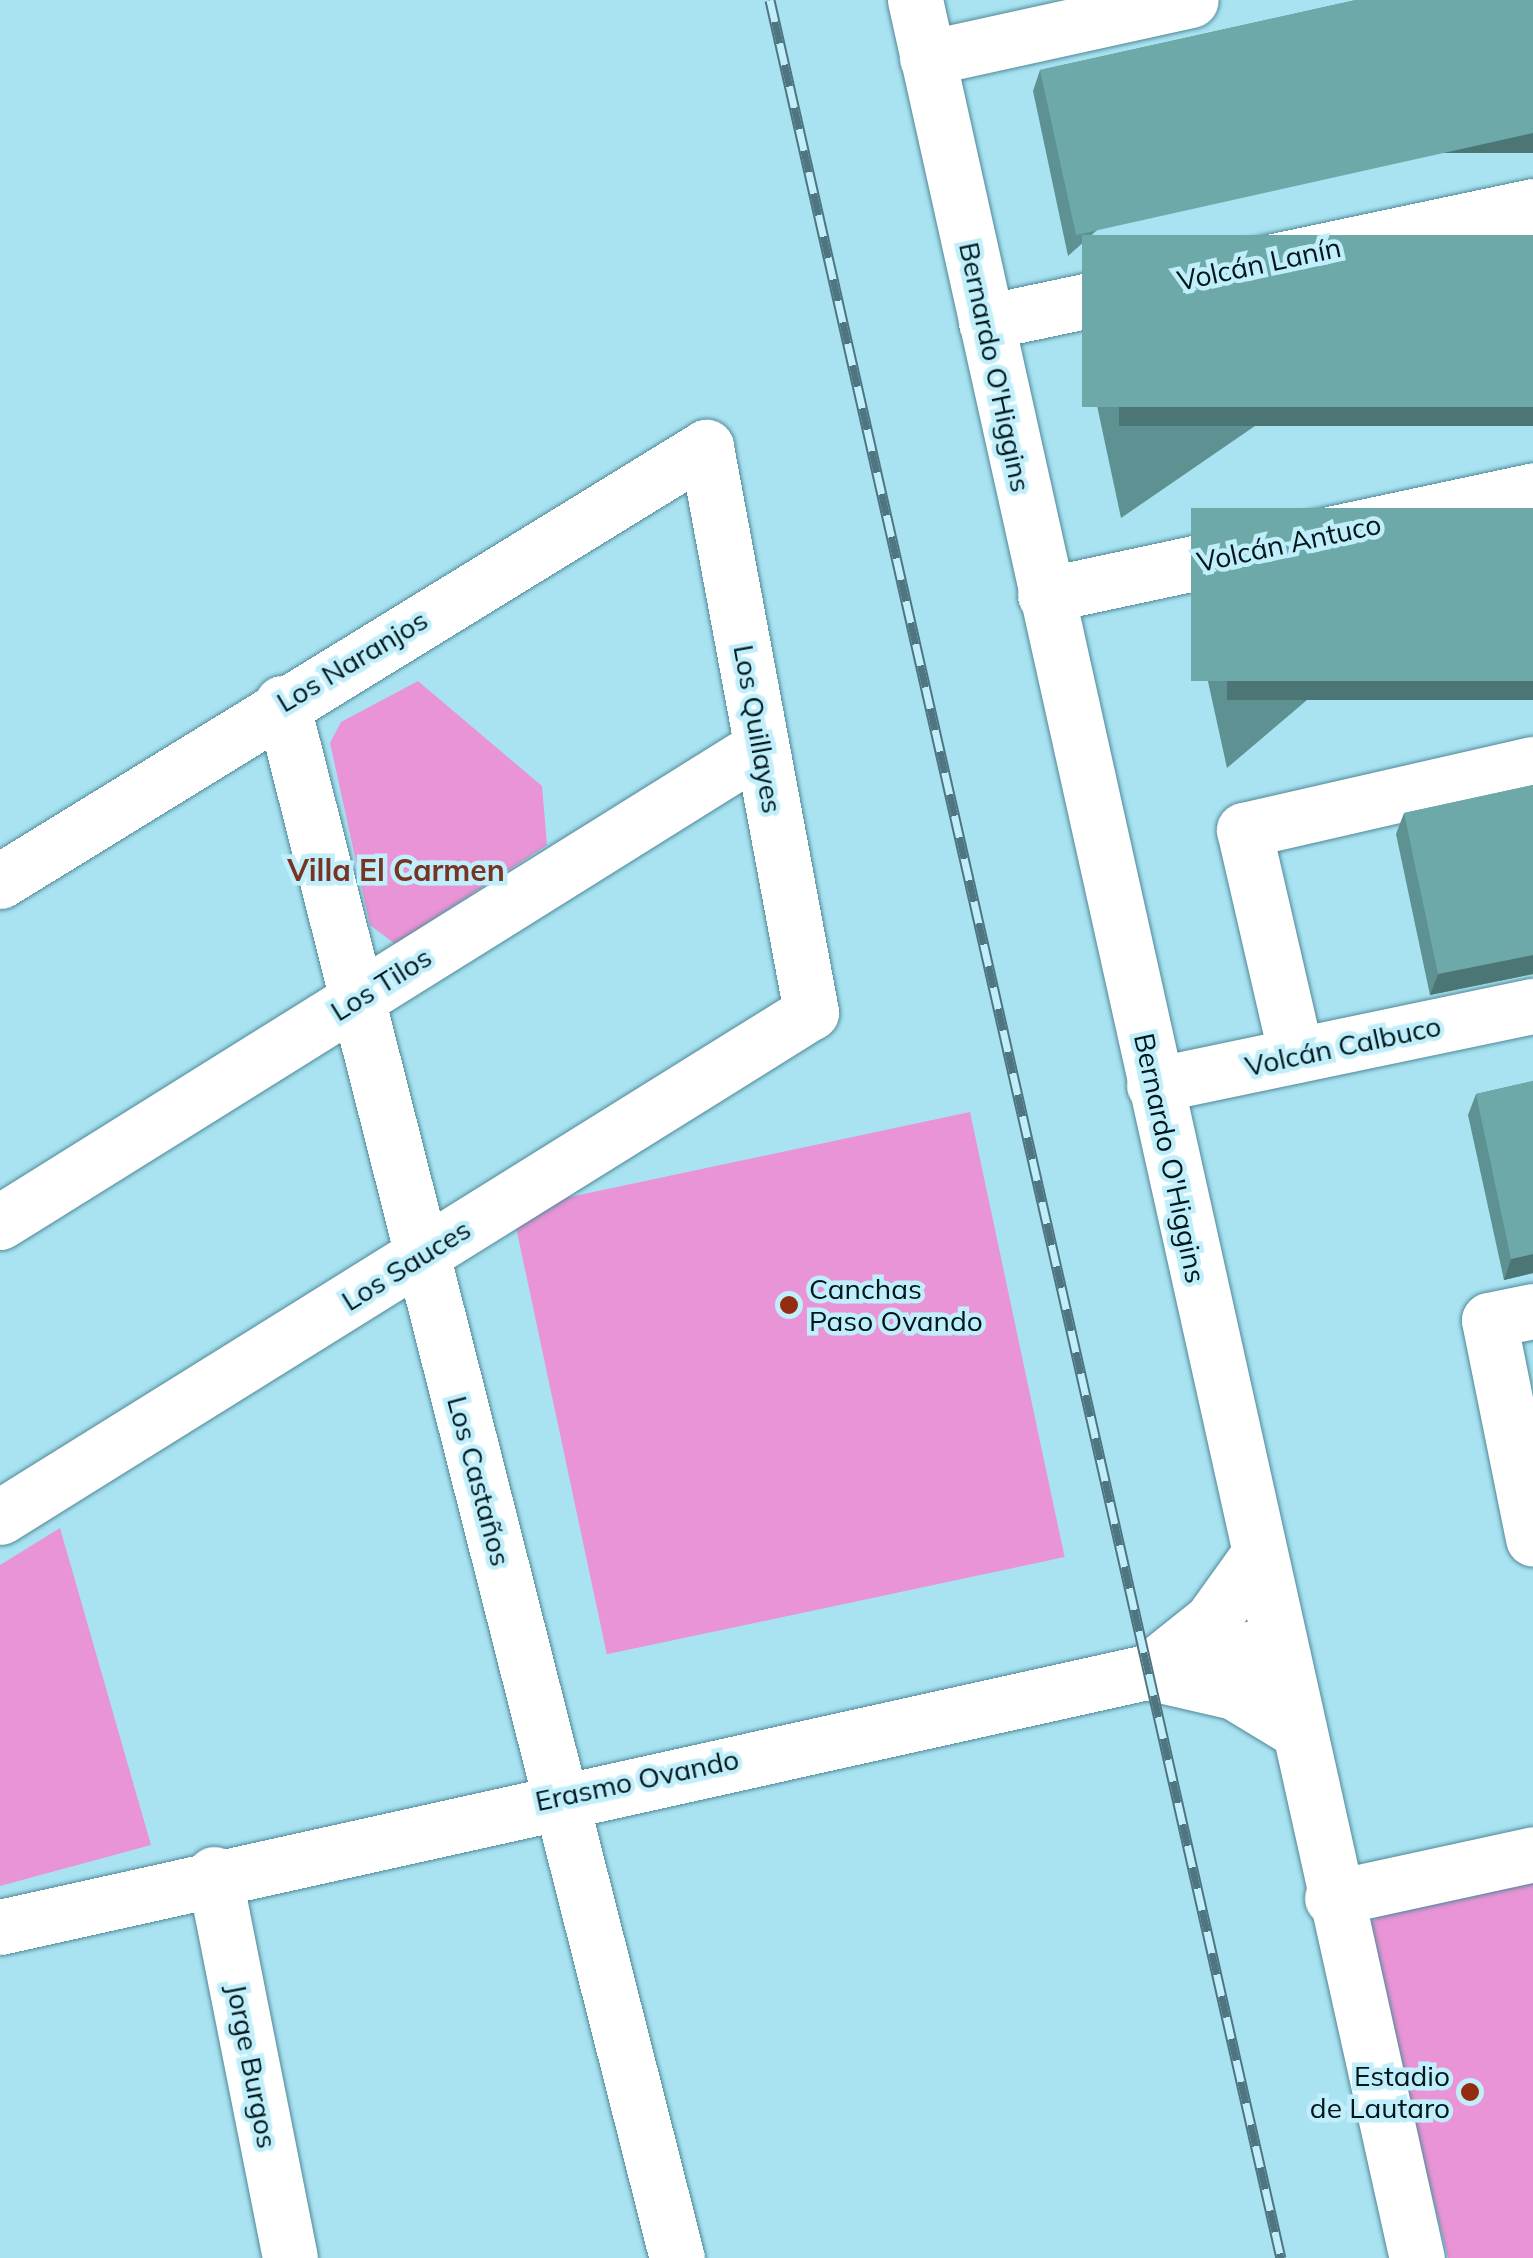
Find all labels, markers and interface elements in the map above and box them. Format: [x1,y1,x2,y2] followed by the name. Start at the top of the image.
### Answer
[1174,230,1344,298] street label: Volcán Lanín
[952,239,1038,495] street label: Bernardo O'Higgins
[1194,507,1384,579] street label: Volcán Antuco
[271,603,433,719] street label: Los Naranjos
[727,642,789,816] street label: Los Quillayes
[287,852,505,888] district label: Villa El Carmen
[324,940,438,1028] street label: Los Tilos
[1242,1009,1444,1083] street label: Volcán Calbuco
[1127,1030,1213,1286] street label: Bernardo O'Higgins
[335,1212,477,1318] street label: Los Sauces
[809,1272,983,1338] place label: Canchas Paso Ovando
[778,1294,800,1316] marker: Canchas Paso Ovando
[440,1392,518,1570] street label: Los Castaños
[532,1742,742,1818] street label: Erasmo Ovando
[220,1981,284,2151] street label: Jorge Burgos
[1310,2059,1450,2125] place label: Estadio de Lautaro
[1459,2081,1481,2103] marker: Estadio de Lautaro

